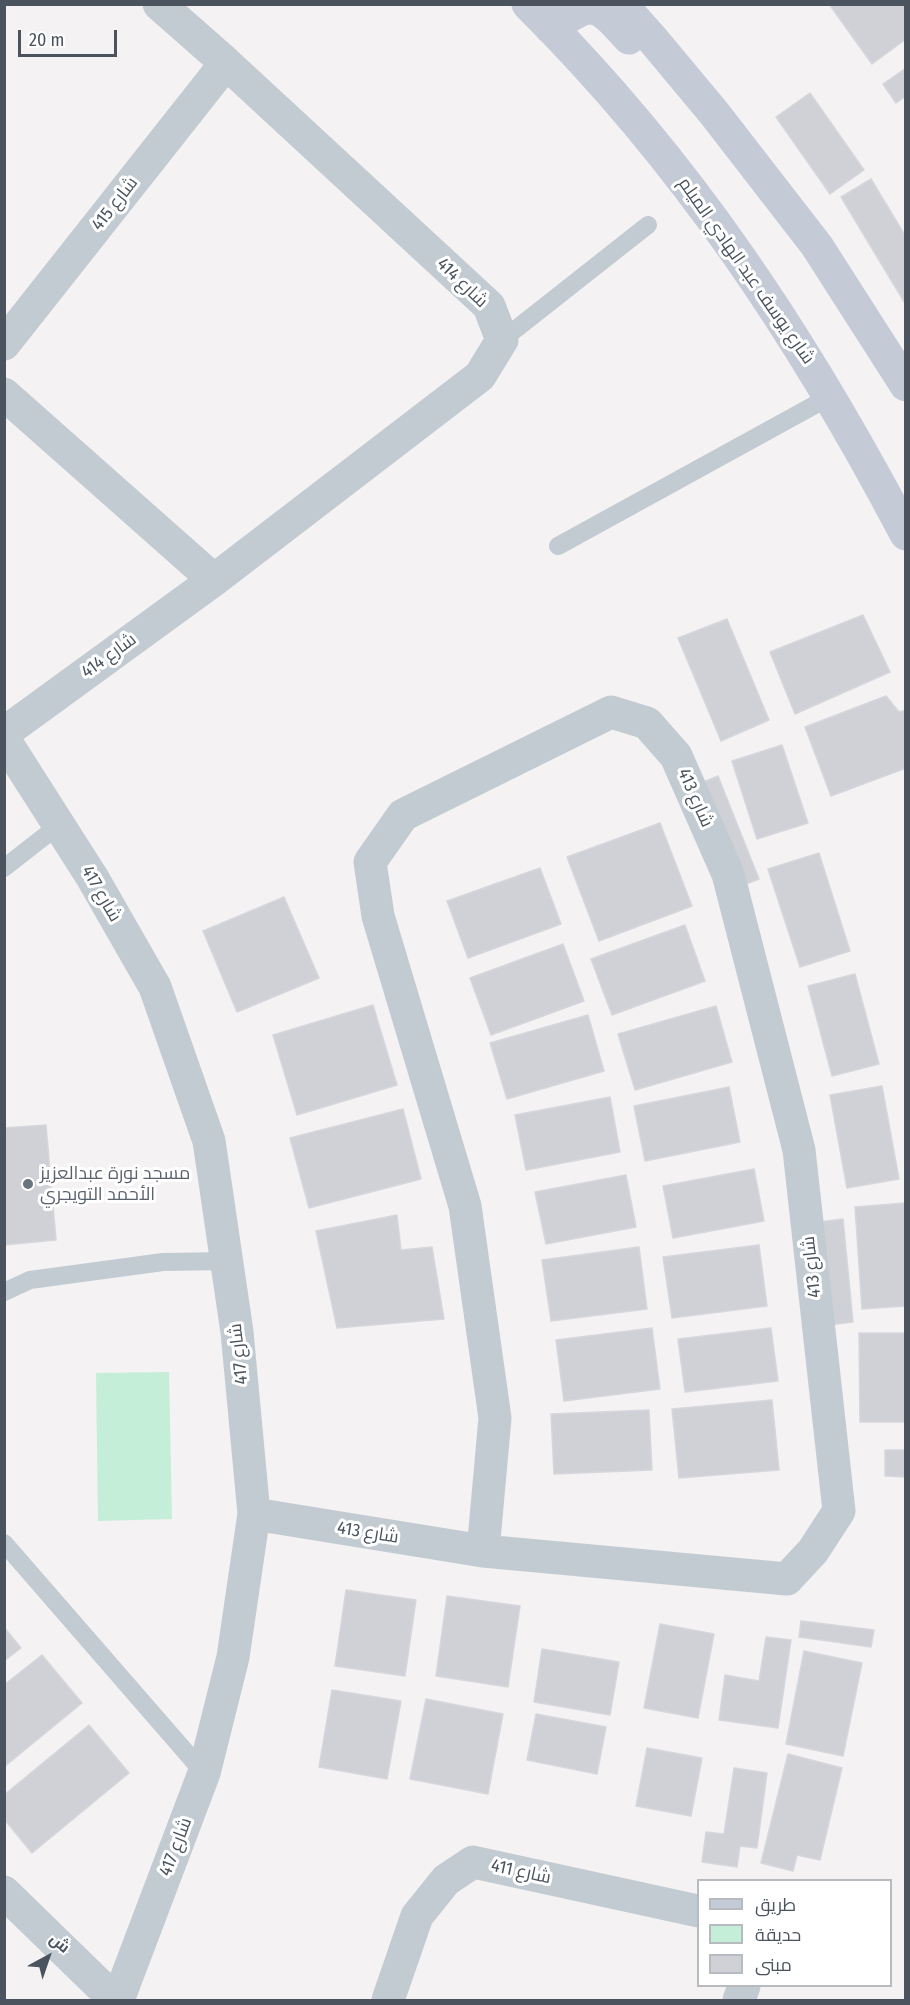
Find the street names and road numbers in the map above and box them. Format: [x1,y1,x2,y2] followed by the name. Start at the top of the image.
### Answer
[87,173,143,235] street label: شارع 415
[673,174,819,368] street label: شارع يوسف عبد الهادي الميلم
[432,253,492,313] street label: شارع 414
[77,629,141,683] street label: شارع 414
[673,765,717,831] street label: شارع 413
[76,862,126,926] street label: شارع 417
[798,1235,826,1299] street label: شارع 413
[225,1322,253,1386] street label: شارع 417
[336,1517,400,1549] street label: شارع 413
[155,1815,197,1879] street label: شارع 417
[489,1855,553,1889] street label: شارع 411

